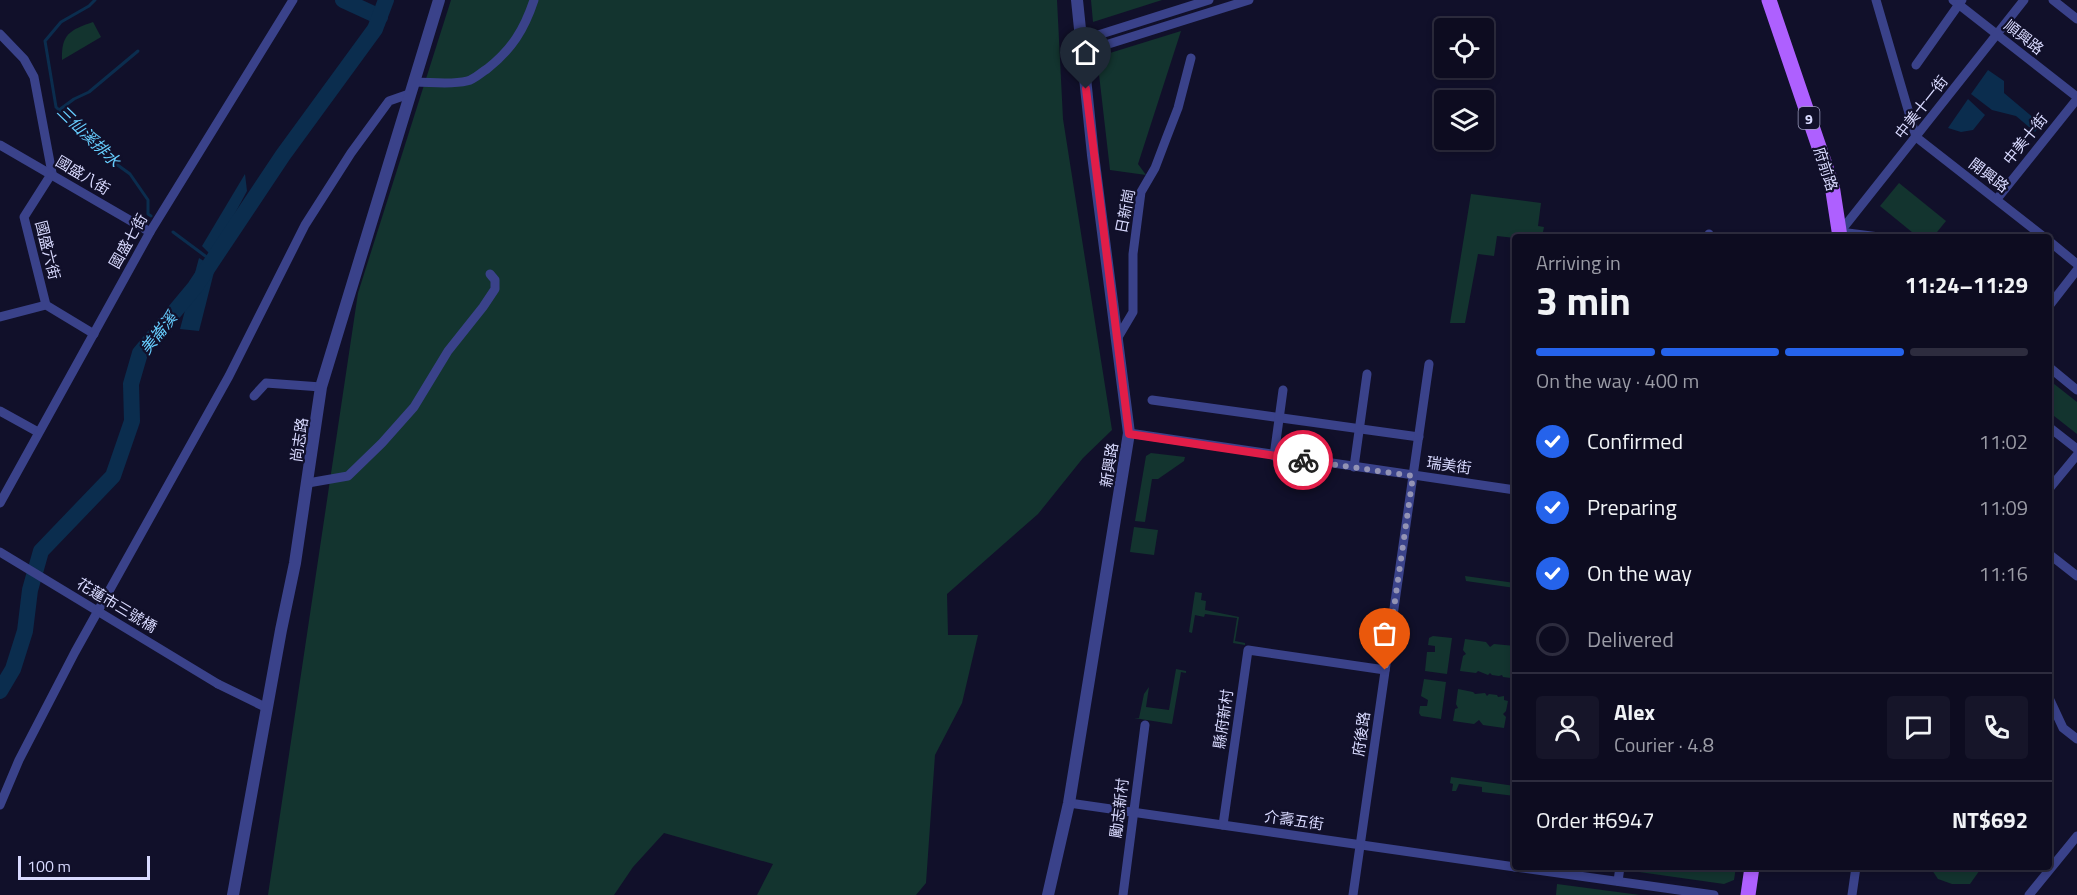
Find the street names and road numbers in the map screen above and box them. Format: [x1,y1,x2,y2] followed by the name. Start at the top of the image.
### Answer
[1999,14,2049,60] street label: 順興路
[1889,70,1953,144] street label: 中美十一街
[1798,107,1820,129] road number: 9
[1997,108,2053,170] street label: 中美十街
[1808,144,1844,194] street label: 府前路
[51,150,115,200] street label: 國盛八街
[1964,152,2014,198] street label: 開興路
[1109,187,1141,235] street label: 日新崗
[103,209,153,273] street label: 國盛七街
[30,218,66,282] street label: 國盛六街
[284,416,314,464] street label: 尚志路
[1094,441,1124,489] street label: 新興路
[1425,450,1473,480] street label: 瑞美街
[72,572,162,638] street label: 花蓮市三號橋
[1207,688,1239,750] street label: 縣府新村
[1346,710,1376,758] street label: 府後路
[1104,777,1134,839] street label: 勵志新村
[1263,804,1325,836] street label: 介壽五街

